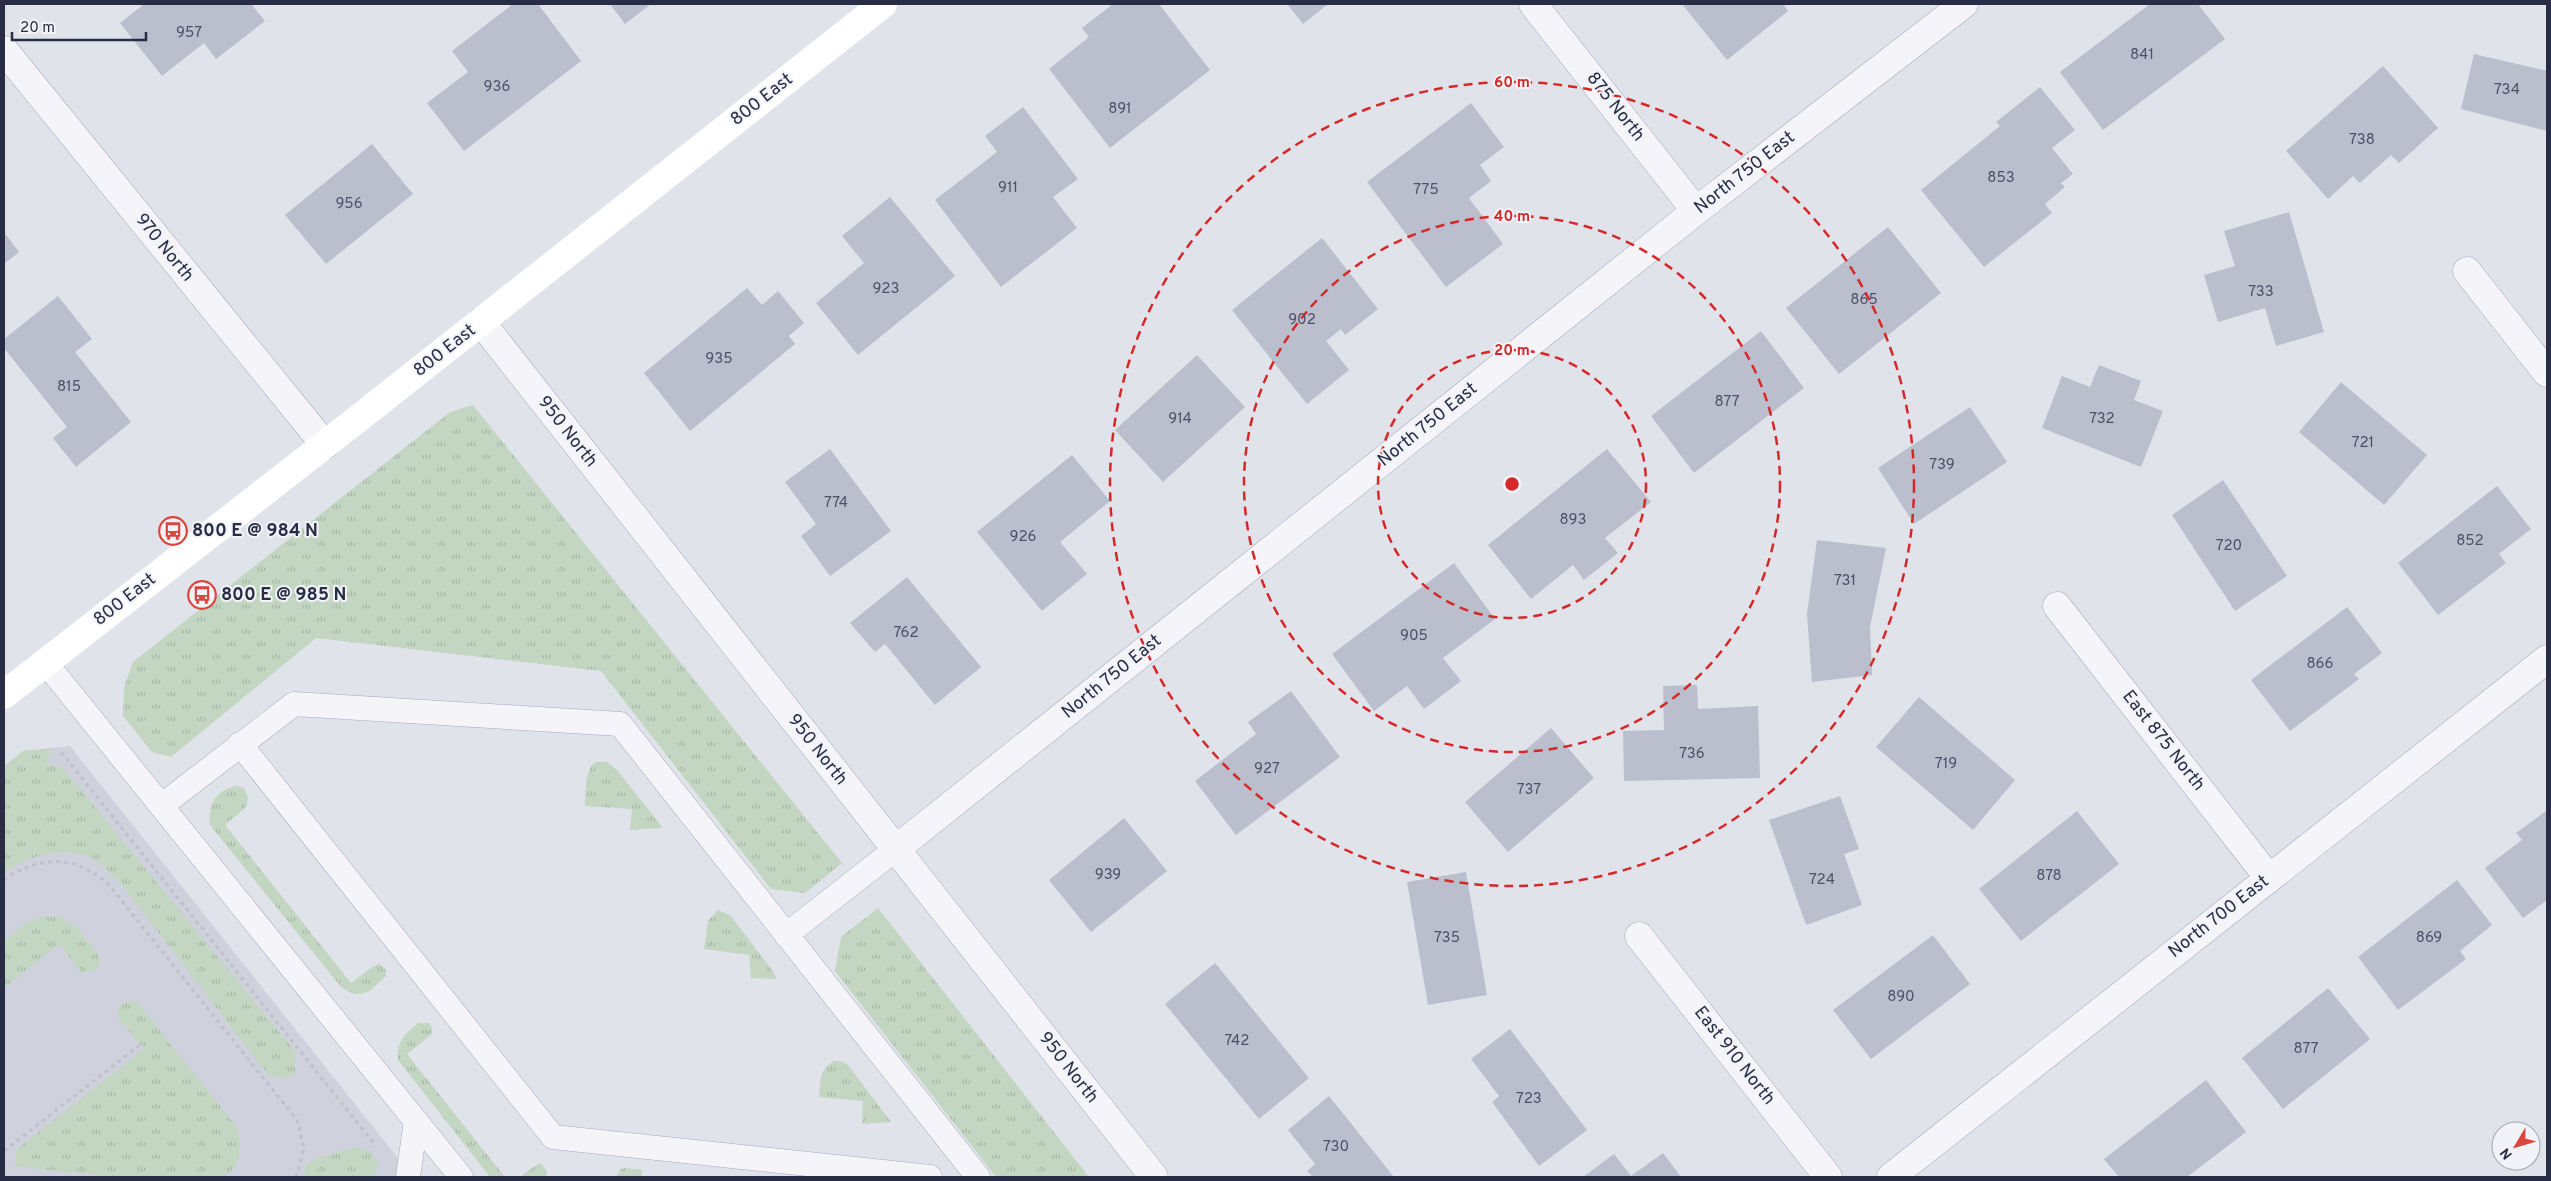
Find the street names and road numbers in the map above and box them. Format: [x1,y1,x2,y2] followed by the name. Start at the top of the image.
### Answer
[726,68,798,132] street label: 800 East
[1581,68,1649,146] street label: 875 North
[1690,126,1800,220] street label: North 750 East
[129,209,199,287] street label: 970 North
[409,319,481,383] street label: 800 East
[1373,378,1483,472] street label: North 750 East
[532,392,602,472] street label: 950 North
[89,568,161,632] street label: 800 East
[1057,630,1167,724] street label: North 750 East
[2116,686,2210,796] street label: East 875 North
[782,710,852,790] street label: 950 North
[2164,871,2274,963] street label: North 700 East
[1688,1002,1780,1110] street label: East 910 North
[1033,1028,1103,1108] street label: 950 North

